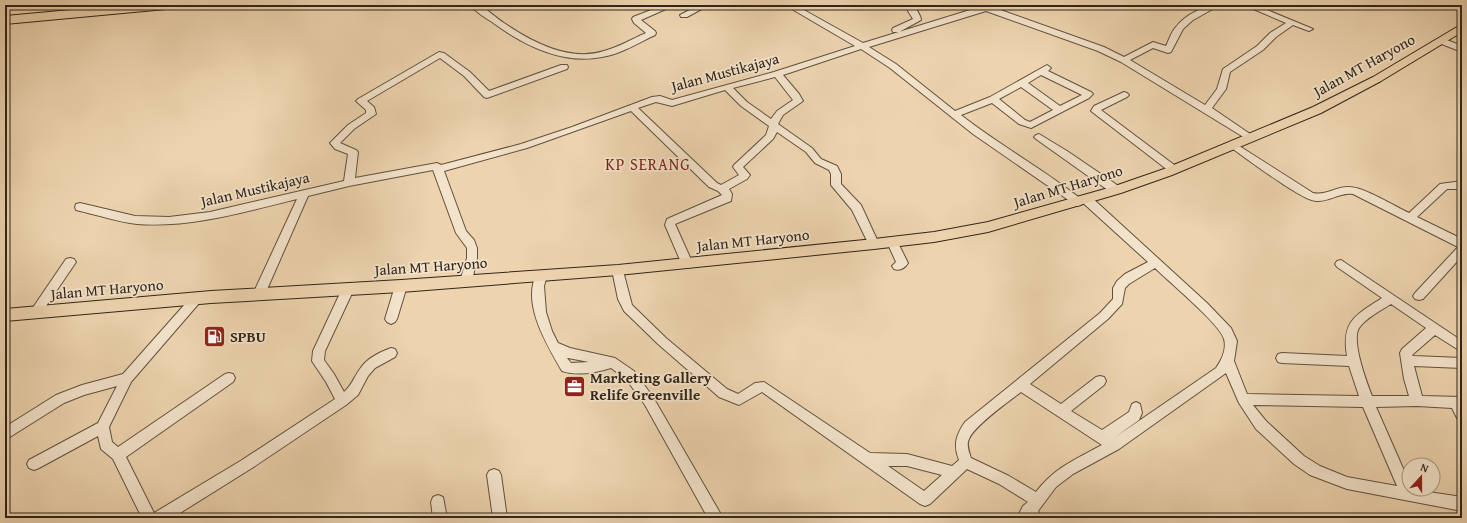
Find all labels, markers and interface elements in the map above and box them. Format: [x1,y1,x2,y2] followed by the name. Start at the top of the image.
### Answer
[1308,28,1419,103] street label: Jalan MT Haryono
[667,48,781,97] street label: Jalan Mustikajaya
[605,152,691,176] district label: KP SERANG
[1009,159,1125,213] street label: Jalan MT Haryono
[197,166,311,212] street label: Jalan Mustikajaya
[694,224,811,257] street label: Jalan MT Haryono
[372,252,488,281] street label: Jalan MT Haryono
[48,274,165,305] street label: Jalan MT Haryono
[202,323,228,349] fuel station icon: SPBU
[230,326,266,347] place label: SPBU
[590,367,712,405] place label: Marketing Gallery Relife Greenville
[562,373,588,399] office icon: Marketing Gallery Relife Greenville
[1401,457,1441,497] north arrow
[1418,459,1431,477] text: N

